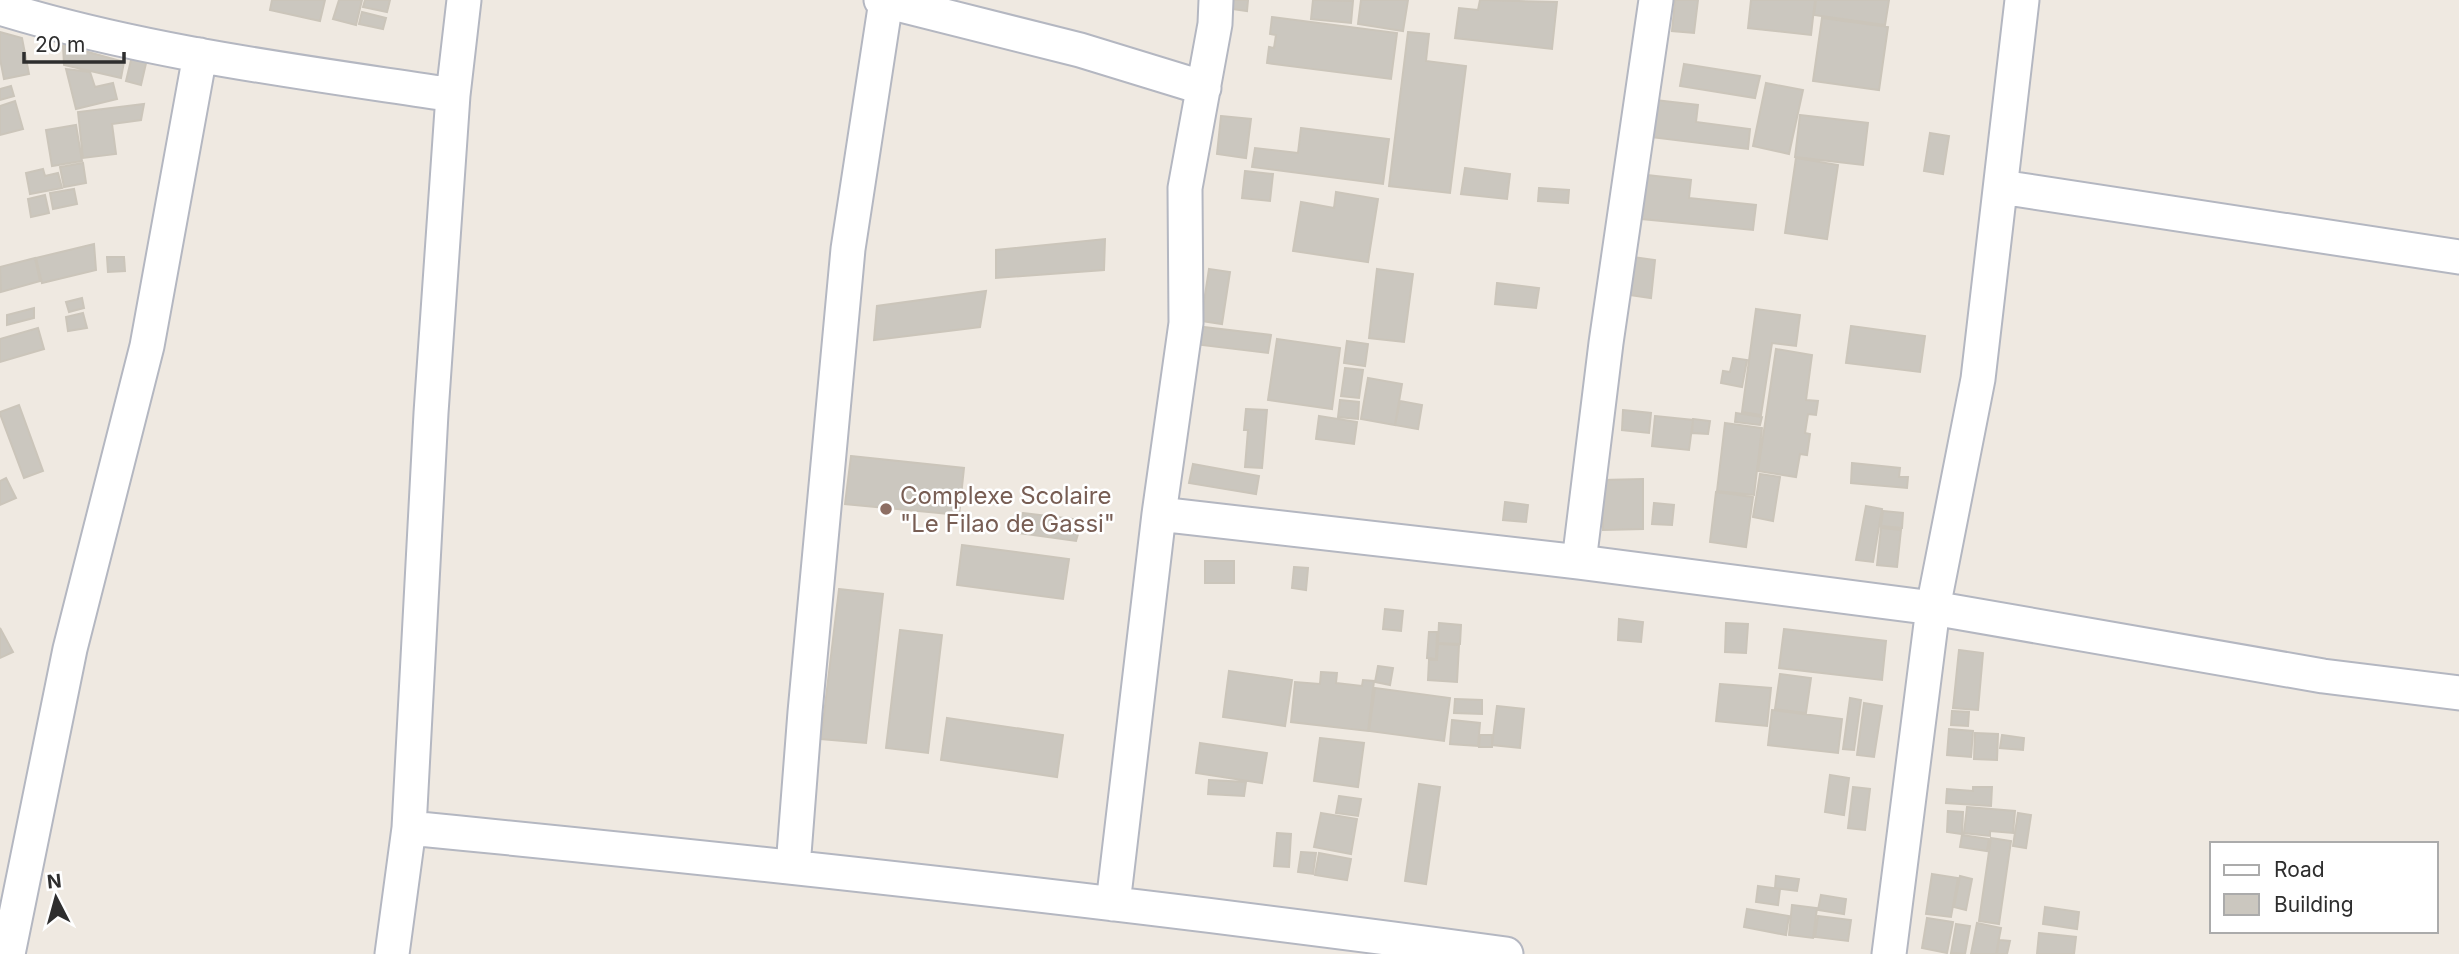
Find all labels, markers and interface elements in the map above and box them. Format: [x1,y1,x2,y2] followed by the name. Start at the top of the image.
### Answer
[24,21,124,65] scale bar
[35,32,85,57] text: 20 m
[900,481,1115,538] place label: Complexe Scolaire "Le Filao de Gassi"
[878,501,894,517] marker: Complexe Scolaire "Le Filao de Gassi"
[2210,842,2438,933] legend
[2274,857,2325,882] text: Road
[21,863,91,933] north arrow
[46,869,63,894] text: N
[2274,892,2354,917] text: Building

